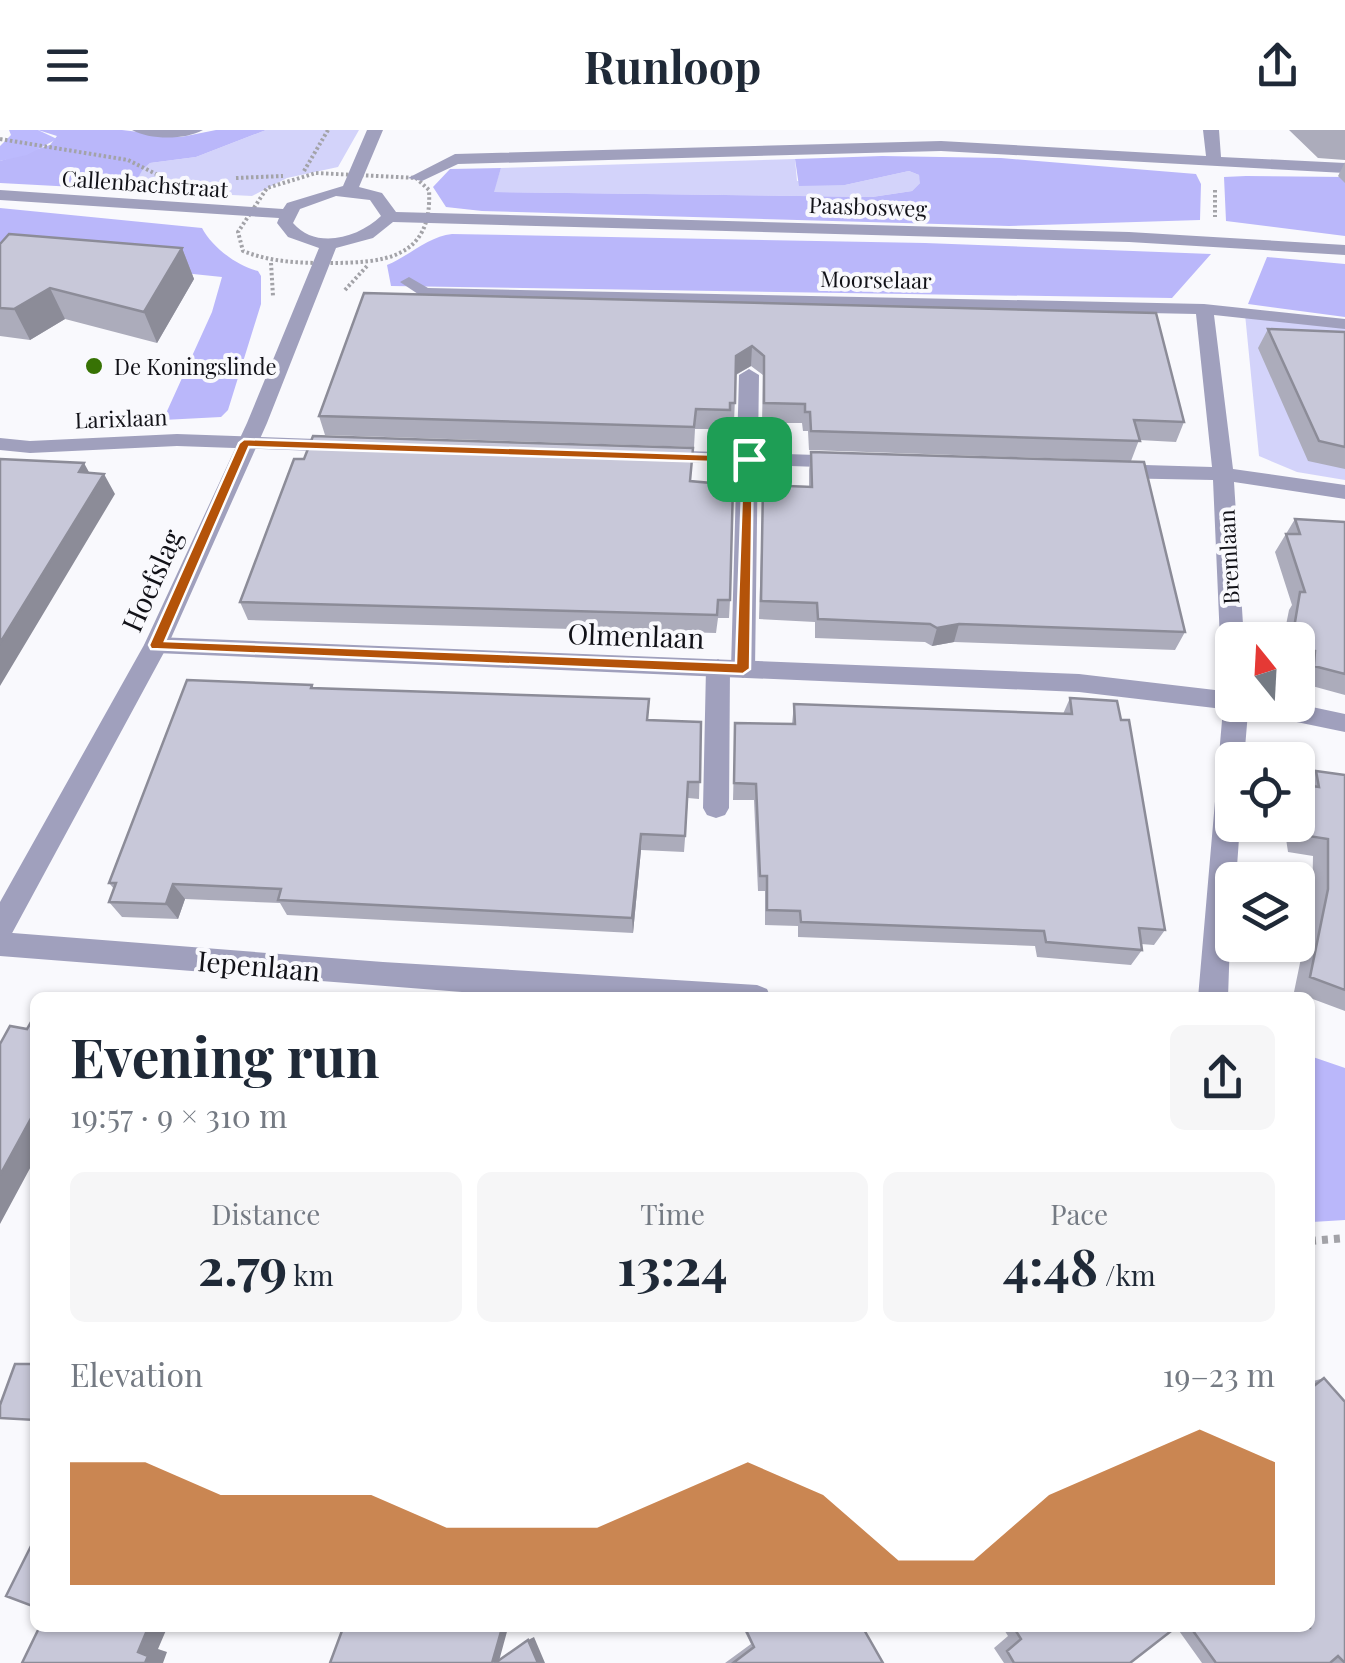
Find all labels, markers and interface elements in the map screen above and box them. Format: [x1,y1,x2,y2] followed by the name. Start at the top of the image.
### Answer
[584,35,761,95] text: Runloop
[40,38,95,93] icon: menu
[1250,38,1305,93] icon: share
[61,162,230,204] street label: Callenbachstraat
[808,189,928,223] street label: Paasbosweg
[820,263,932,295] street label: Moorselaar
[114,351,277,381] place label: De Koningslinde
[83,355,105,377] marker: De Koningslinde
[74,401,168,435] street label: Larixlaan
[707,417,792,502] pin
[722,432,777,487] icon: arrive
[1211,509,1245,605] street label: Bremlaan
[112,523,190,637] street label: Hoefslag
[567,614,705,656] street label: Olmenlaan
[1215,622,1315,722] north arrow
[1215,622,1315,962] map controls
[1215,742,1315,842] button: locate
[1215,862,1315,962] button: layers
[196,941,322,989] street label: Iepenlaan
[70,1018,380,1092] text: Evening run
[1170,1025,1275,1130] button: share
[70,1093,287,1136] text: 19:57 · 9 × 310 m
[211,1195,320,1232] text: Distance
[640,1195,705,1232] text: Time
[1050,1195,1108,1232] text: Pace
[198,1232,287,1299] text: 2.79
[617,1232,728,1299] text: 13:24
[1003,1232,1098,1299] text: 4:48
[287,1256,334,1293] text: km
[1098,1256,1156,1293] text: /km
[70,1352,203,1395] text: Elevation
[1162,1352,1275,1395] text: 19–23 m

